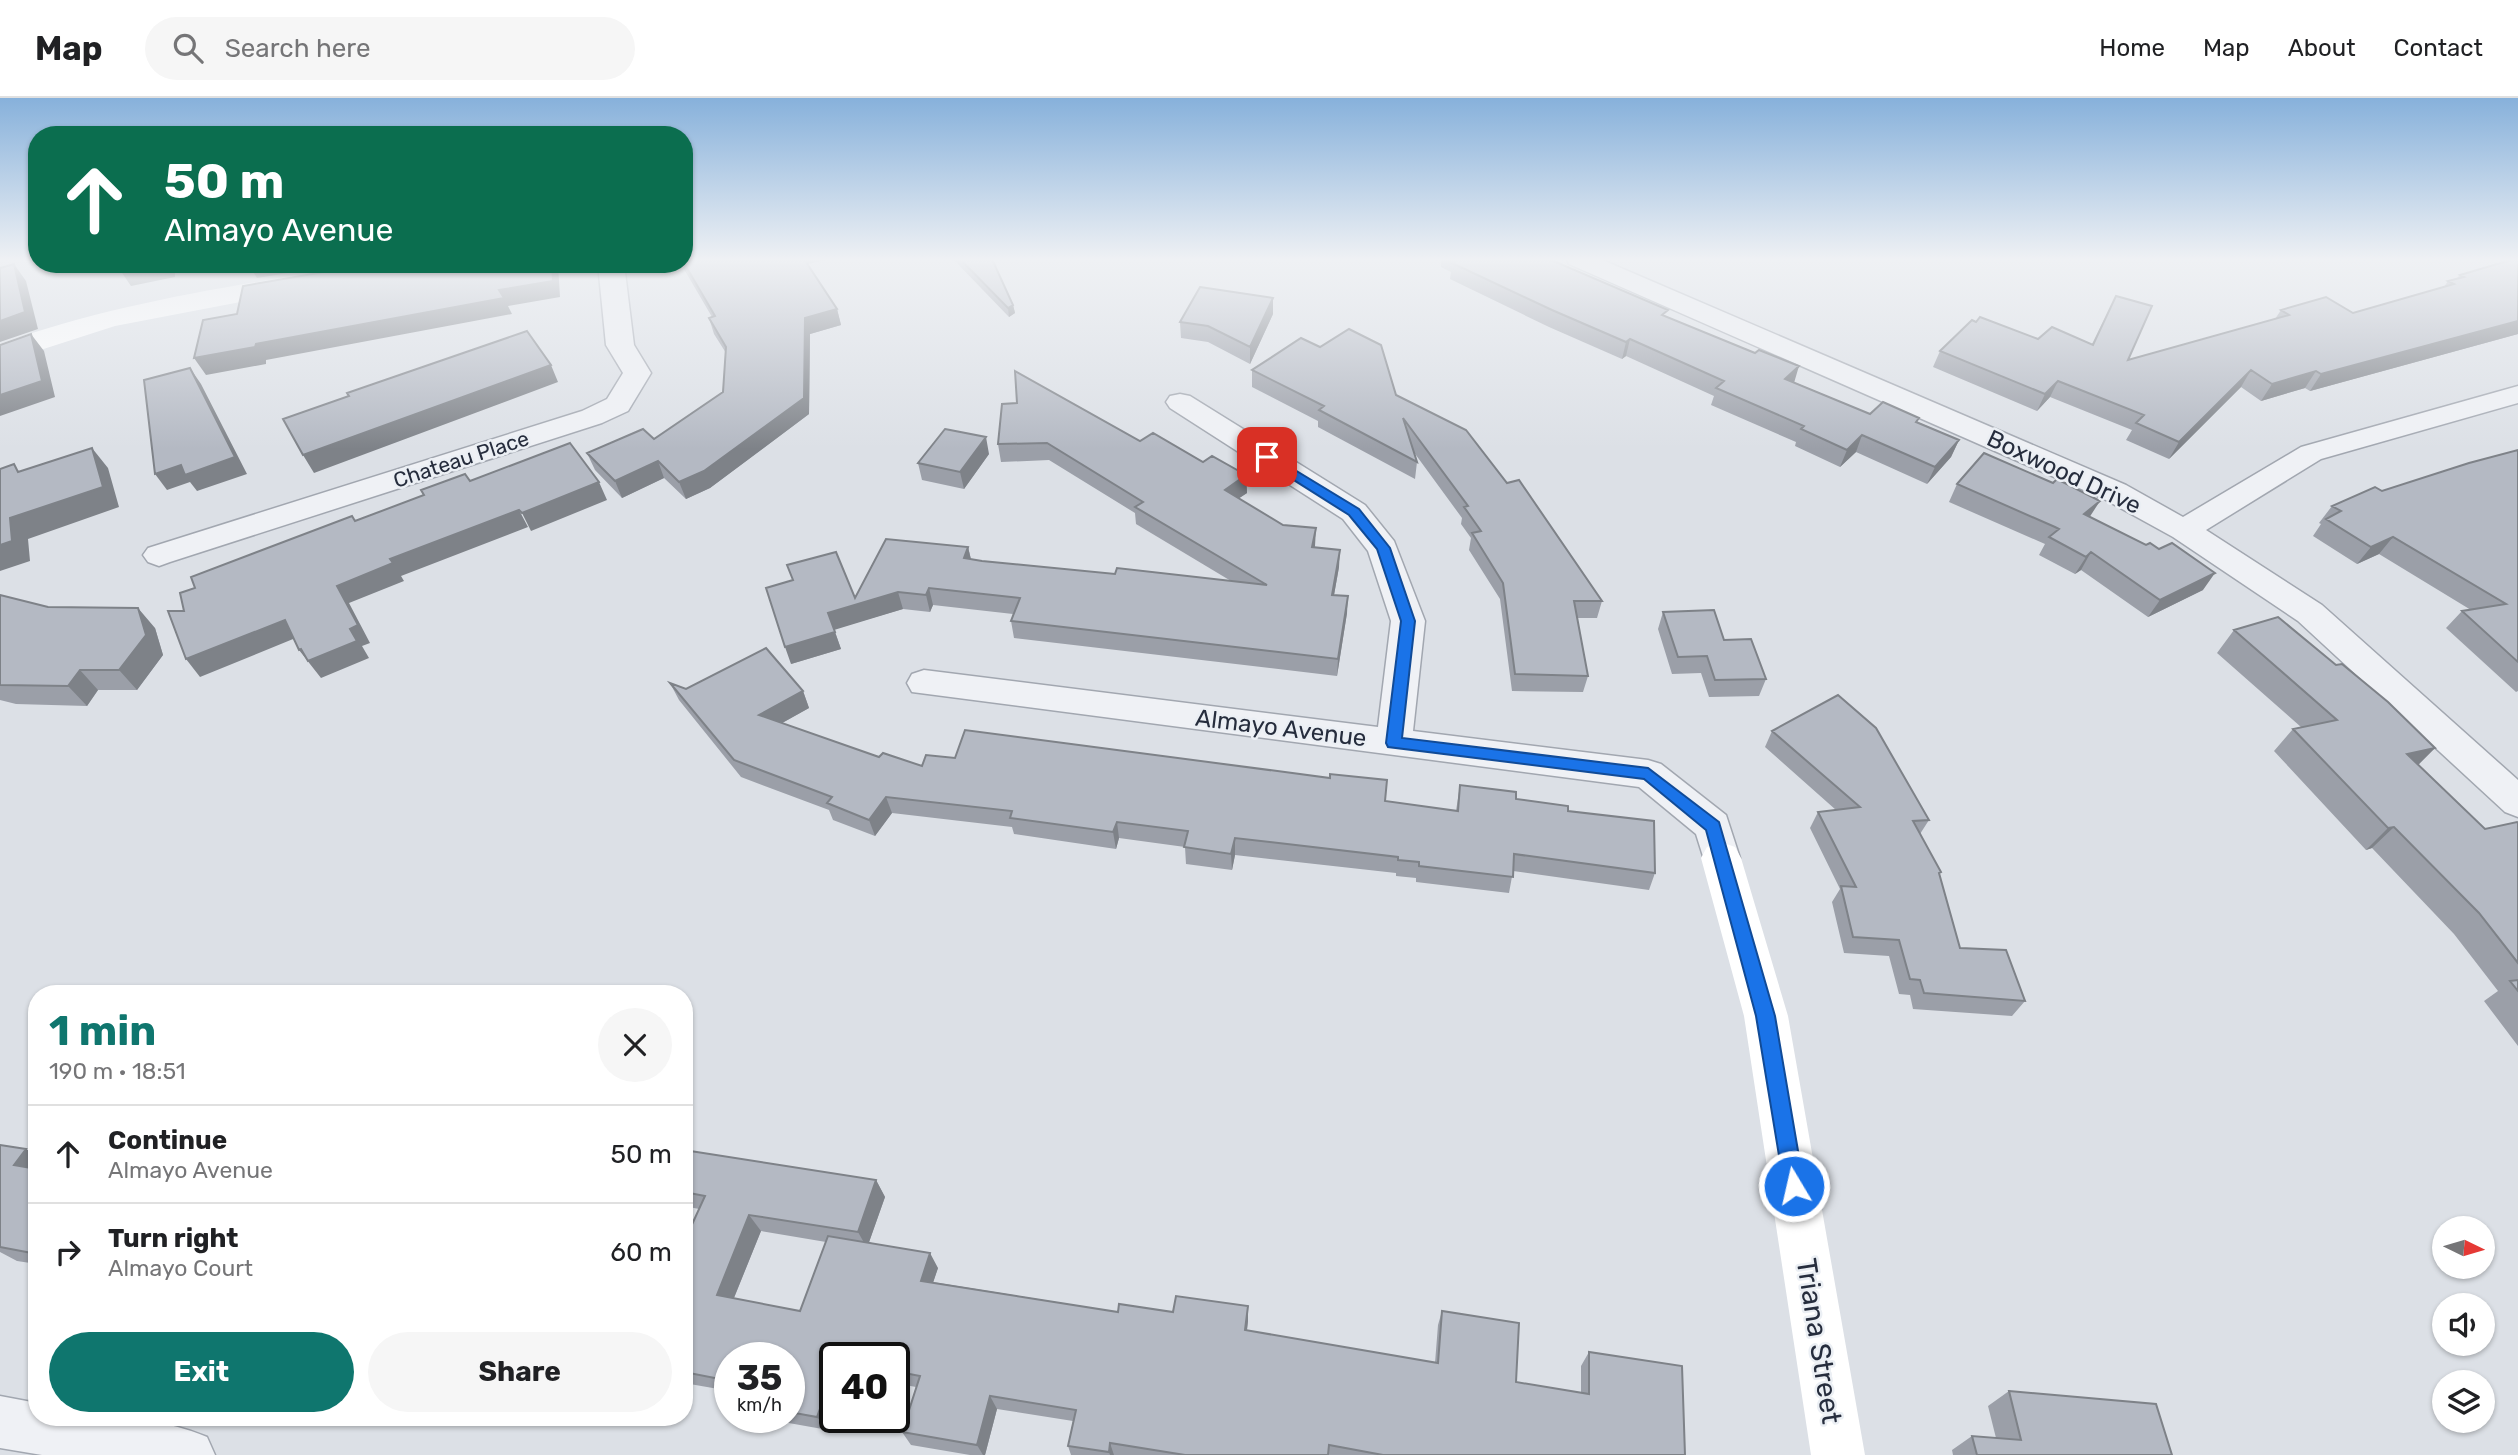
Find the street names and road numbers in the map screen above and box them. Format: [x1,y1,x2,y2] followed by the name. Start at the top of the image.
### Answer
[1982,424,2146,520] street label: Boxwood Drive
[390,425,532,493] street label: Chateau Place
[1194,704,1368,752] street label: Almayo Avenue
[1790,1256,1848,1426] street label: Triana Street

